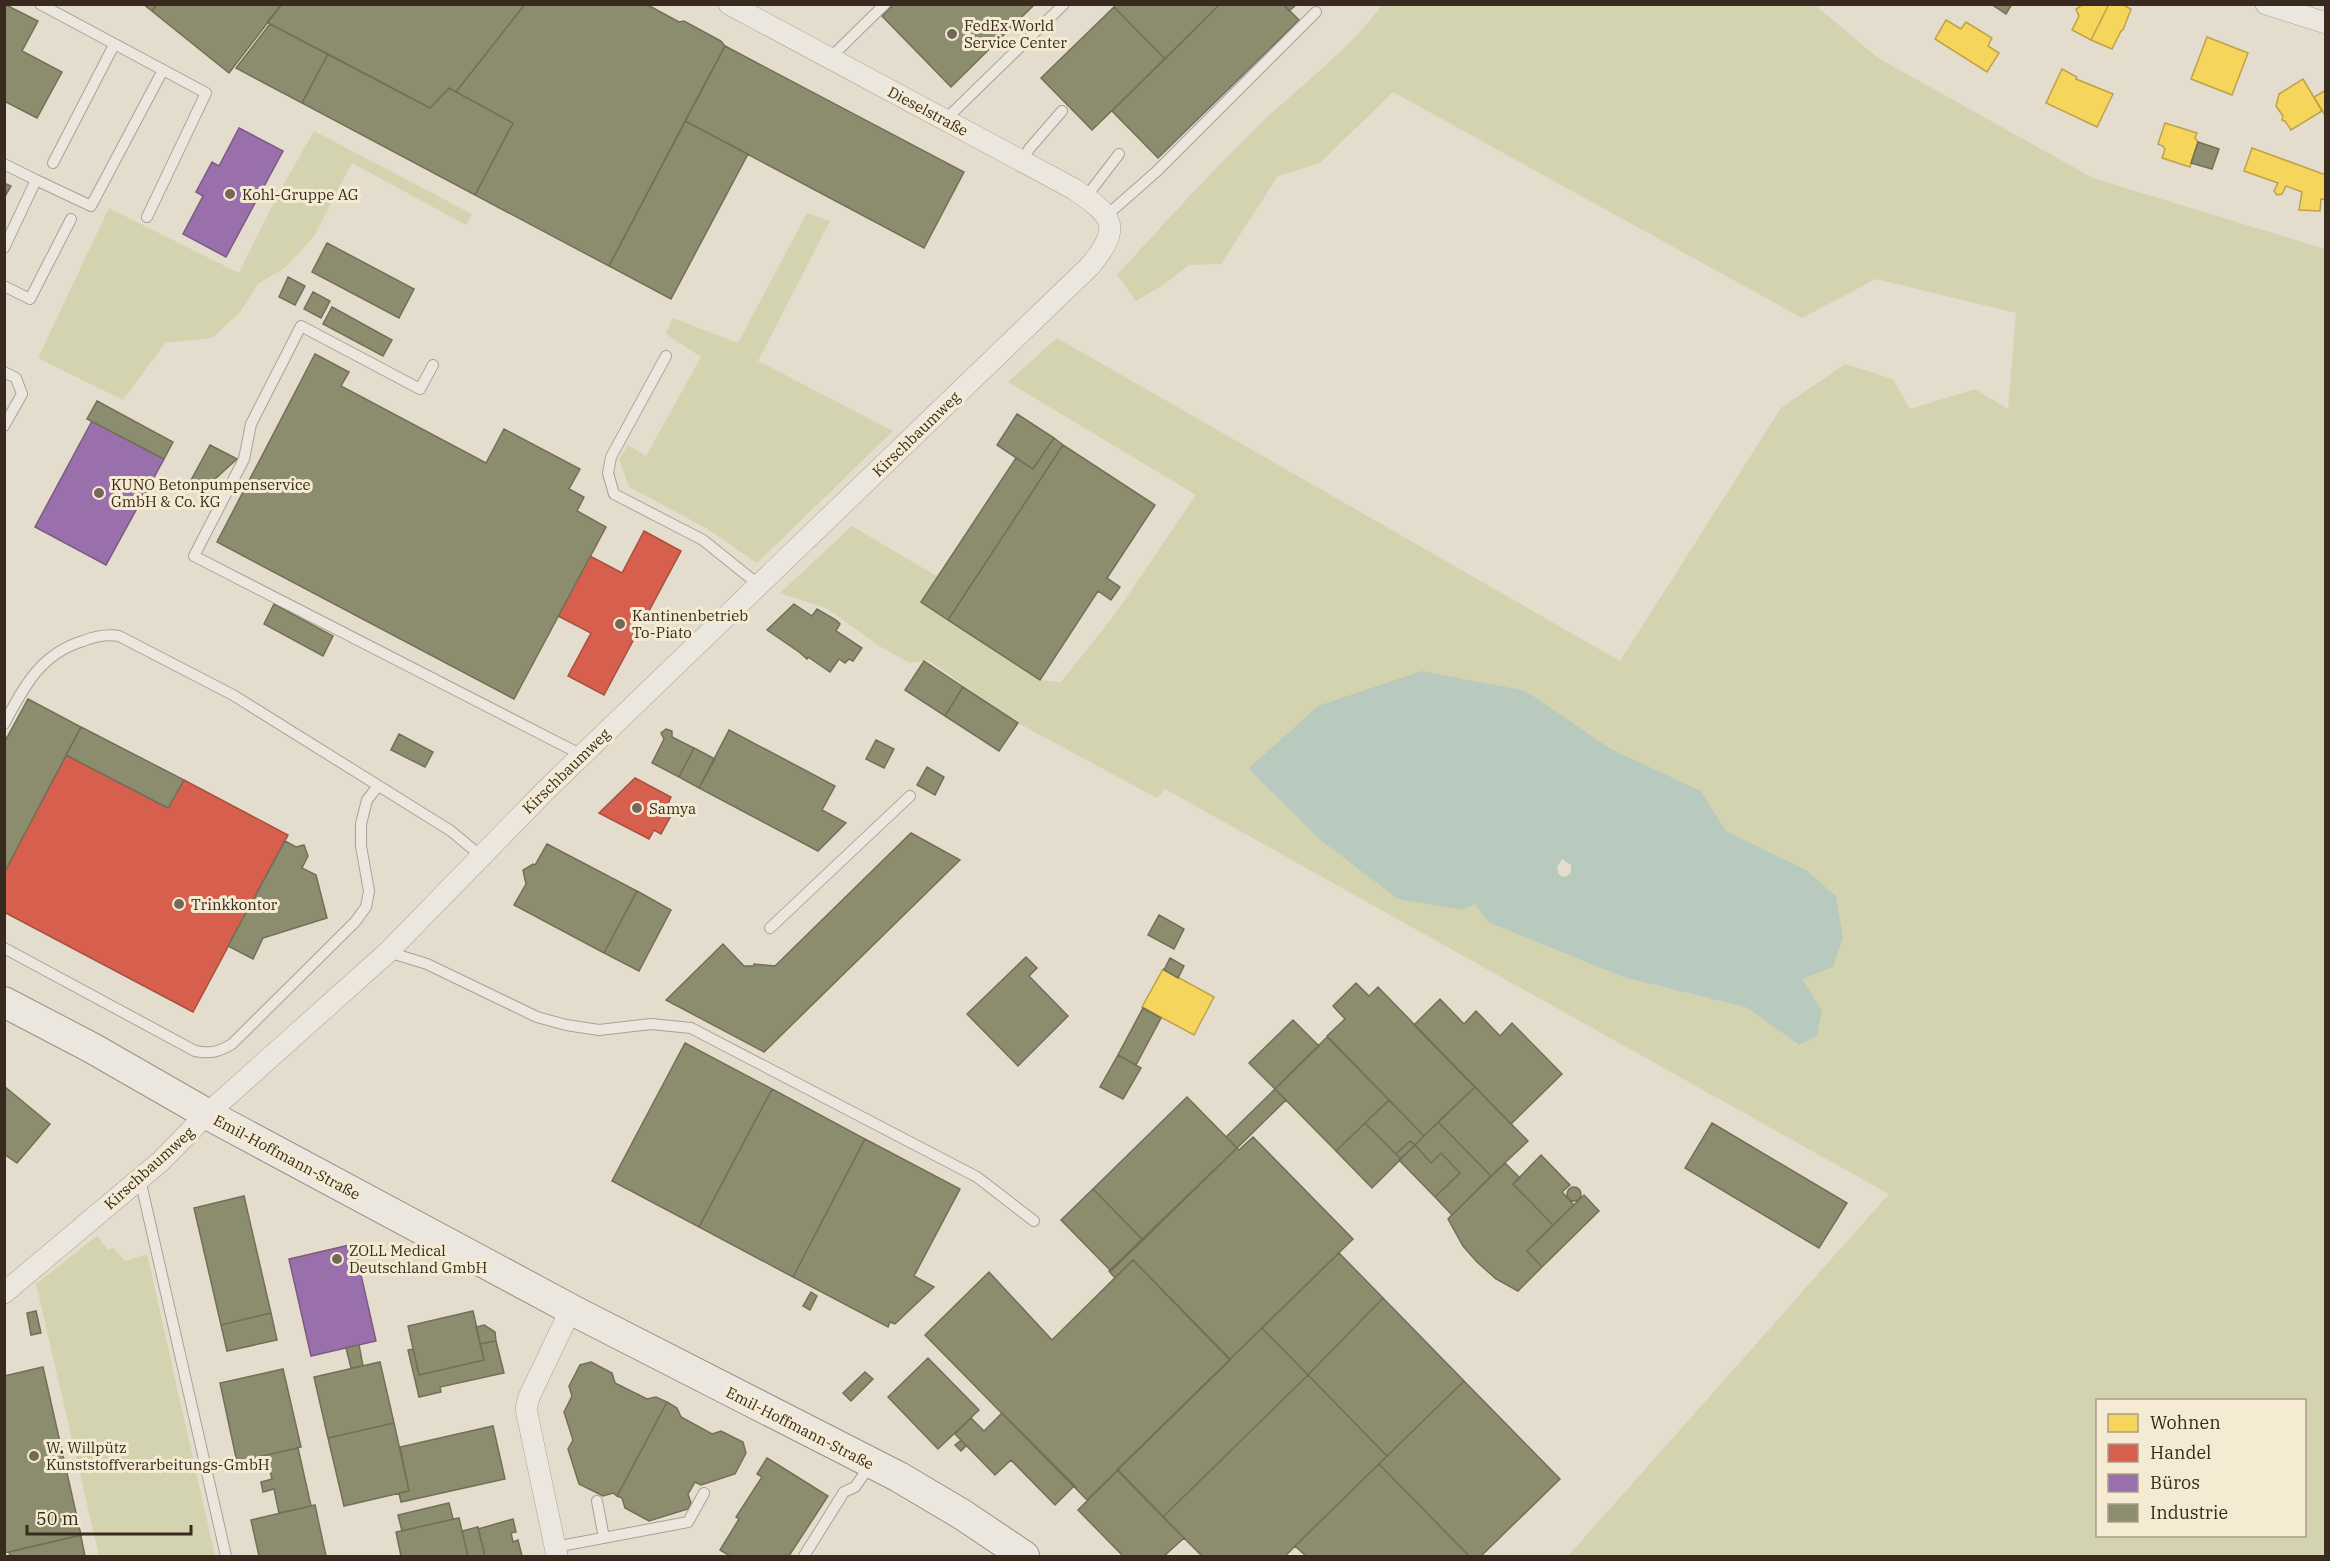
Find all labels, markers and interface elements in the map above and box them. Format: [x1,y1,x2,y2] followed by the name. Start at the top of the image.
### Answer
[964,16,1067,52] place label: FedEx World Service Center
[945,27,959,41] marker: FedEx World Service Center
[885,82,971,140] street label: Dieselstraße
[242,185,359,204] place label: Kohl-Gruppe AG
[223,187,237,201] marker: Kohl-Gruppe AG
[868,387,964,481] street label: Kirschbaumweg
[111,475,311,511] place label: KUNO Betonpumpenservice GmbH & Co. KG
[92,486,106,500] marker: KUNO Betonpumpenservice GmbH & Co. KG
[632,606,748,642] place label: Kantinenbetrieb To-Piato
[613,617,627,631] marker: Kantinenbetrieb To-Piato
[518,724,614,818] street label: Kirschbaumweg
[649,799,696,818] place label: Samya
[630,801,644,815] marker: Samya
[191,895,278,914] place label: Trinkkontor
[172,897,186,911] marker: Trinkkontor
[210,1110,364,1204] street label: Emil-Hoffmann-Straße
[100,1123,198,1213] street label: Kirschbaumweg
[349,1241,487,1277] place label: ZOLL Medical Deutschland GmbH
[330,1252,344,1266] marker: ZOLL Medical Deutschland GmbH
[723,1382,877,1474] street label: Emil-Hoffmann-Straße
[2096,1399,2306,1537] legend
[2150,1411,2221,1434] text: Wohnen
[46,1438,270,1474] place label: W. Willpütz Kunststoffverarbeitungs-GmbH
[2150,1441,2212,1464] text: Handel
[27,1449,41,1463] marker: W. Willpütz Kunststoffverarbeitungs-GmbH
[2150,1471,2200,1494] text: Büros
[27,1498,190,1536] scale bar
[2150,1501,2228,1524] text: Industrie
[36,1507,79,1530] text: 50 m

